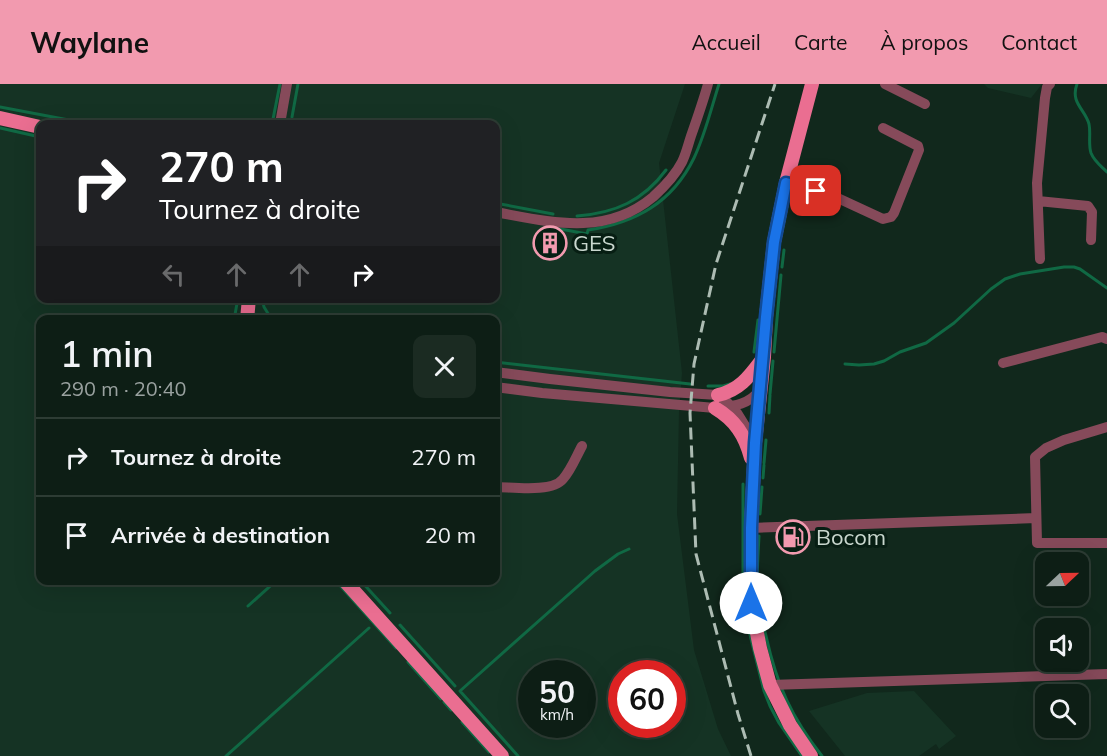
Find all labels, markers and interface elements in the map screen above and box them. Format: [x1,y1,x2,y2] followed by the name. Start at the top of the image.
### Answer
[30,25,149,60] text: Waylane
[691,29,761,55] text: Accueil
[794,29,847,55] text: Carte
[880,29,968,55] text: À propos
[1001,29,1077,55] text: Contact
[159,140,284,193] text: 270 m
[60,144,138,222] icon: right
[790,165,841,216] pin
[799,174,832,207] icon: arrive
[159,192,360,226] text: Tournez à droite
[532,225,568,261] building icon: GES
[573,229,616,257] place label: GES
[157,258,190,291] icon: left
[220,258,253,291] icon: ahead
[283,258,316,291] icon: ahead
[346,258,379,291] icon: right
[60,331,154,376] text: 1 min
[413,335,476,398] button: close
[60,376,186,401] text: 290 m · 20:40
[60,441,93,474] icon: right
[111,443,281,471] text: Tournez à droite
[411,443,476,471] text: 270 m
[60,519,93,552] icon: arrive
[775,519,811,555] fuel station icon: Bocom
[111,521,330,549] text: Arrivée à destination
[425,521,476,549] text: 20 m
[816,523,886,551] place label: Bocom
[1035,552,1089,606] north arrow
[1035,552,1089,738] map controls
[719,571,783,635] position arrow
[1035,618,1089,672] button: sound
[608,660,686,738] speed limit sign: 60
[539,673,575,711] text: 50
[1035,684,1089,738] button: search
[540,705,574,724] text: km/h

